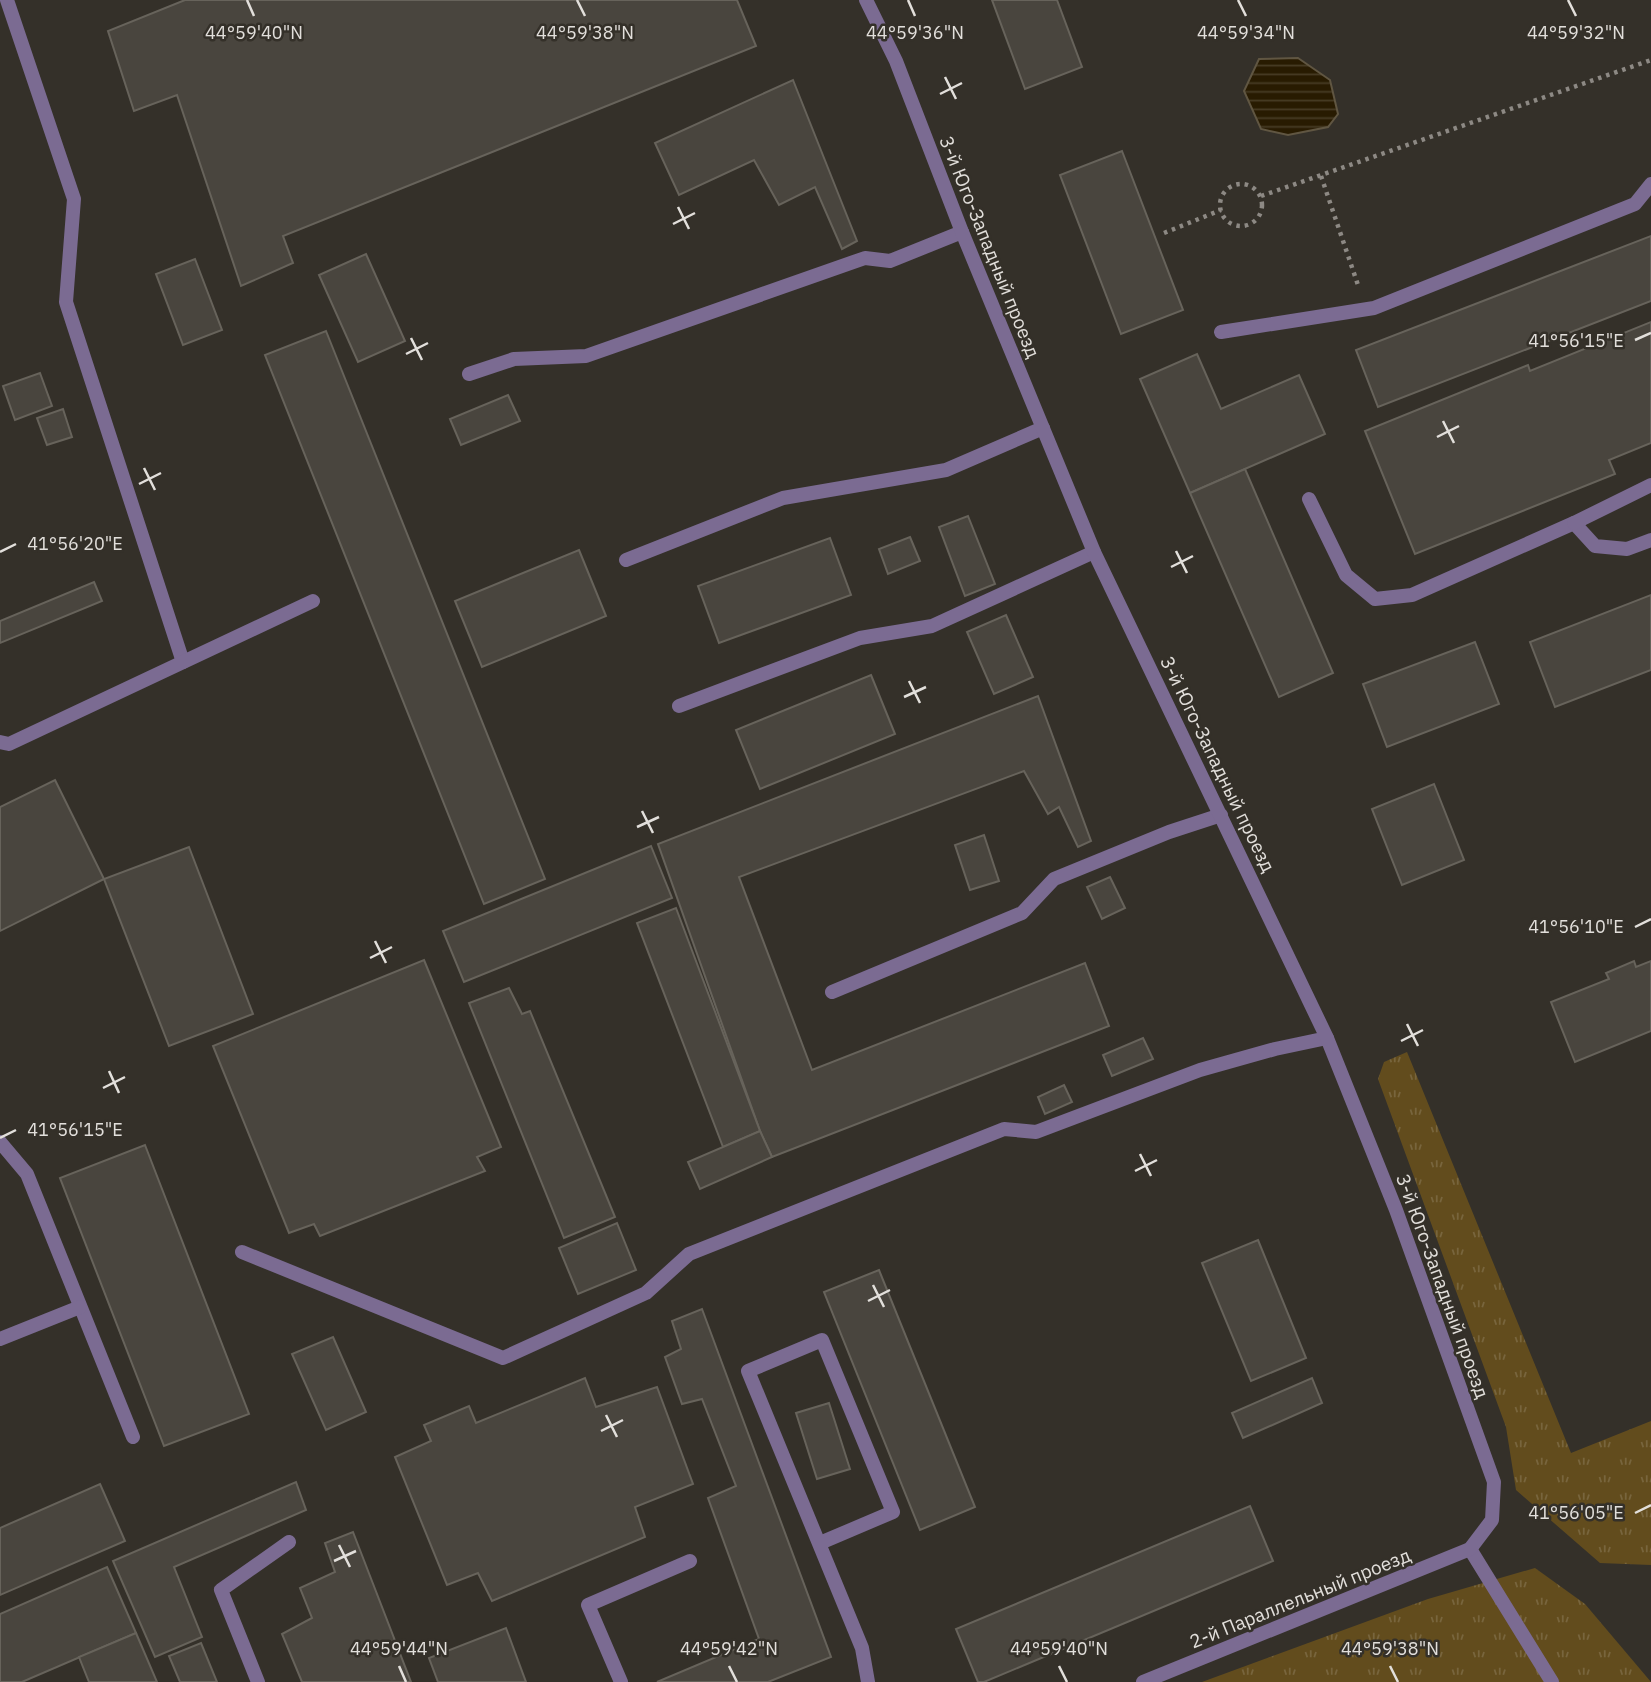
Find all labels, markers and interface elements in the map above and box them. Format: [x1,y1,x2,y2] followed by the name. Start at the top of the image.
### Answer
[205,21,303,44] text: 44°59'40"N
[536,21,634,44] text: 44°59'38"N
[866,21,964,44] text: 44°59'36"N
[1197,21,1295,44] text: 44°59'34"N
[1527,21,1625,44] text: 44°59'32"N
[934,133,1046,361] street label: 3-й Юго-Западный проезд
[1528,329,1624,352] text: 41°56'15"E
[27,532,123,555] text: 41°56'20"E
[1155,652,1281,876] street label: 3-й Юго-Западный проезд
[1528,915,1624,938] text: 41°56'10"E
[27,1118,123,1141] text: 41°56'15"E
[1391,1170,1495,1402] street label: 3-й Юго-Западный проезд
[1528,1501,1624,1524] text: 41°56'05"E
[1186,1543,1414,1653] street label: 2-й Параллельный проезд
[350,1637,448,1660] text: 44°59'44"N
[680,1637,778,1660] text: 44°59'42"N
[1010,1637,1108,1660] text: 44°59'40"N
[1341,1637,1439,1660] text: 44°59'38"N

